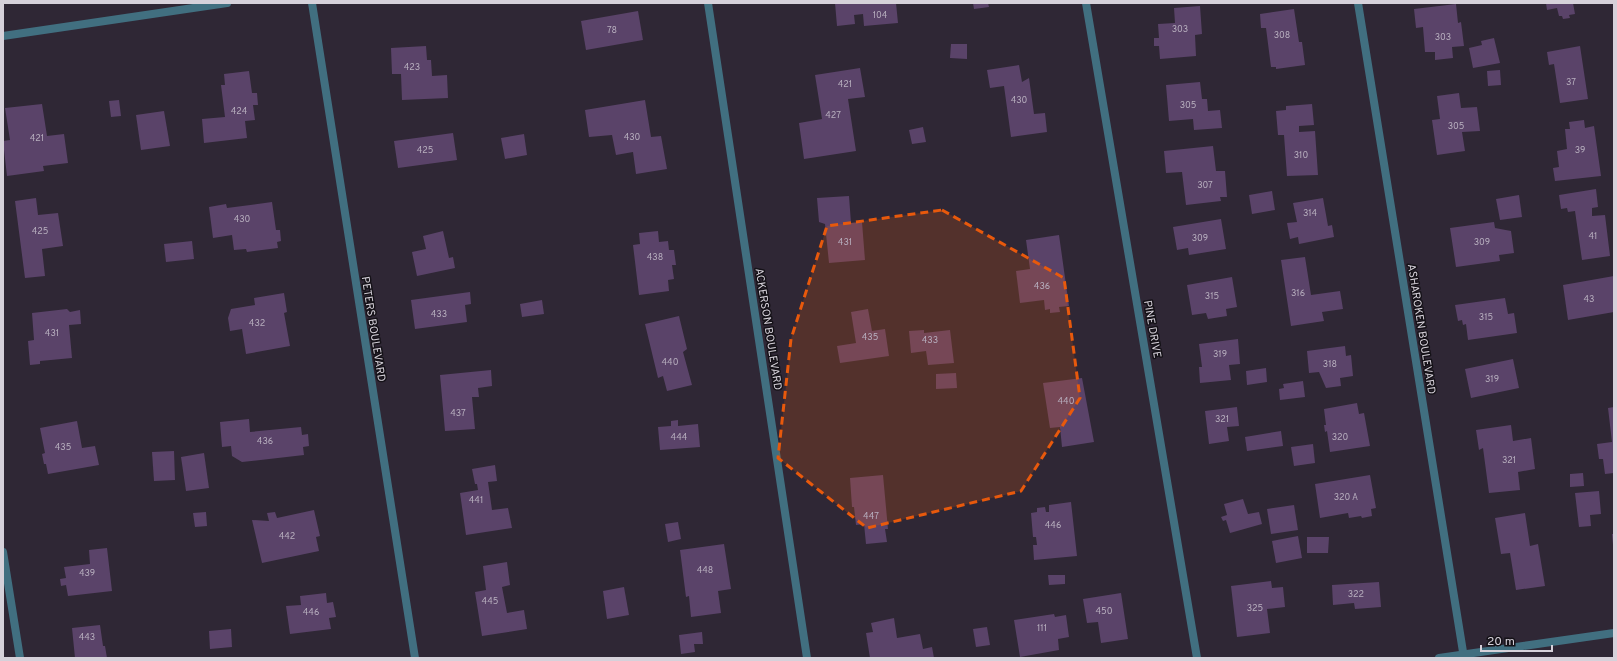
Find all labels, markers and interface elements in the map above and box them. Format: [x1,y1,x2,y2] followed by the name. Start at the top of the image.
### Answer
[873,10,888,21] house number: 104
[1172,24,1188,35] house number: 303
[607,25,617,36] house number: 78
[1274,30,1290,41] house number: 308
[1435,32,1451,43] house number: 303
[404,62,420,73] house number: 423
[1566,77,1576,88] house number: 37
[838,79,852,90] house number: 421
[1011,95,1028,106] house number: 430
[1180,100,1196,111] house number: 305
[231,106,248,117] house number: 424
[825,110,841,121] house number: 427
[1448,121,1464,132] house number: 305
[624,132,641,143] house number: 430
[30,133,44,144] house number: 421
[417,145,433,156] house number: 425
[1575,145,1585,156] house number: 39
[1294,150,1308,161] house number: 310
[1197,180,1213,191] house number: 307
[1303,208,1317,219] house number: 314
[234,214,251,225] house number: 430
[32,226,48,237] house number: 425
[1589,231,1597,242] house number: 41
[1192,233,1208,244] house number: 309
[838,237,852,248] house number: 431
[1474,237,1490,248] house number: 309
[647,252,663,263] house number: 438
[1404,263,1438,395] street label: ASHAROKEN BOULEVARD
[751,267,785,391] street label: ACKERSON BOULEVARD
[358,276,388,383] street label: PETERS BOULEVARD
[1034,281,1050,292] house number: 436
[1291,288,1305,299] house number: 316
[1205,291,1219,302] house number: 315
[1583,294,1595,305] house number: 43
[1140,299,1164,359] street label: PINE DRIVE
[431,309,447,320] house number: 433
[1479,312,1493,323] house number: 315
[249,318,265,329] house number: 432
[45,328,59,339] house number: 431
[862,332,878,343] house number: 435
[922,335,938,346] house number: 433
[1213,349,1227,360] house number: 319
[662,357,679,368] house number: 440
[1323,359,1337,370] house number: 318
[1485,374,1499,385] house number: 319
[1058,396,1075,407] house number: 440
[450,408,466,419] house number: 437
[1215,414,1229,425] house number: 321
[671,432,688,443] house number: 444
[1332,432,1348,443] house number: 320
[257,436,273,447] house number: 436
[55,442,71,453] house number: 435
[1502,455,1516,466] house number: 321
[1334,492,1358,503] house number: 320 A
[469,495,483,506] house number: 441
[863,511,879,522] house number: 447
[1045,520,1061,531] house number: 446
[279,531,295,542] house number: 442
[697,565,713,576] house number: 448
[79,568,95,579] house number: 439
[1348,589,1364,600] house number: 322
[482,596,498,607] house number: 445
[1247,603,1263,614] house number: 325
[1096,606,1113,617] house number: 450
[303,607,319,618] house number: 446
[1037,623,1047,634] house number: 111
[1481,627,1552,653] scale bar
[79,632,95,643] house number: 443
[1487,634,1515,650] text: 20 m

